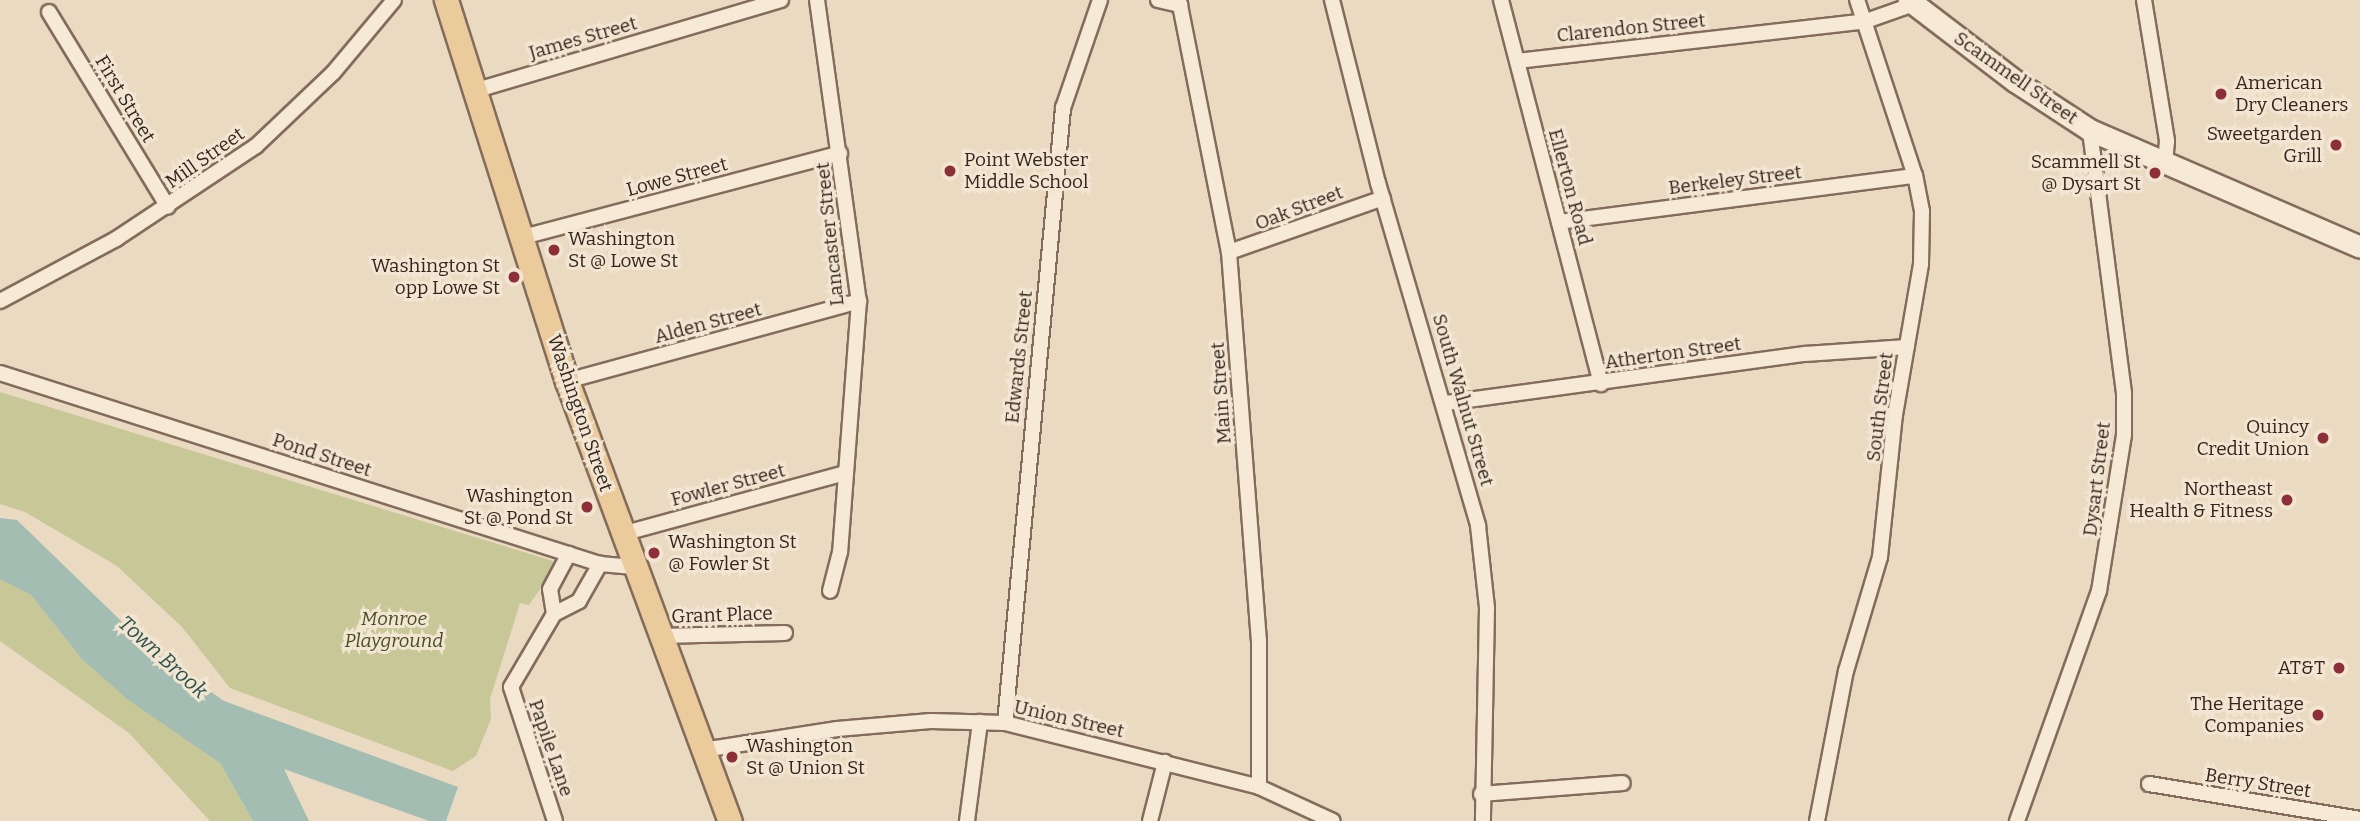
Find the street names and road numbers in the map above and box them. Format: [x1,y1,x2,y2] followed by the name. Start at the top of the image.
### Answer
[1556,9,1706,47] street label: Clarendon Street
[526,12,640,64] street label: James Street
[1950,27,2082,129] street label: Scammell Street
[90,51,160,147] street label: First Street
[161,123,249,193] street label: Mill Street
[1544,126,1596,248] street label: Ellerton Road
[624,153,730,201] street label: Lowe Street
[811,161,849,307] street label: Lancaster Street
[1667,161,1803,199] street label: Berkeley Street
[1252,181,1346,235] street label: Oak Street
[1001,289,1037,425] street label: Edwards Street
[652,298,764,348] street label: Alden Street
[1428,311,1498,489] street label: South Walnut Street
[542,332,618,494] street label: Washington Street
[1603,332,1743,374] street label: Atherton Street
[1206,341,1236,445] street label: Main Street
[1862,351,1898,463] street label: South Street
[2079,420,2115,538] street label: Dysart Street
[270,428,374,482] street label: Pond Street
[669,459,787,511] street label: Fowler Street
[671,602,773,628] street label: Grant Place
[1012,695,1126,743] street label: Union Street
[524,697,578,799] street label: Papile Lane
[2204,763,2312,803] street label: Berry Street

